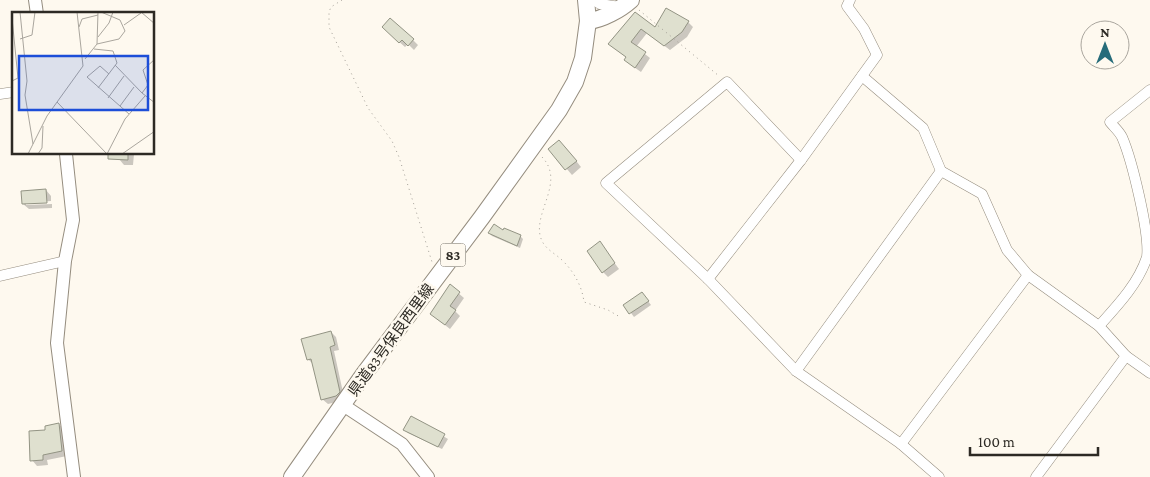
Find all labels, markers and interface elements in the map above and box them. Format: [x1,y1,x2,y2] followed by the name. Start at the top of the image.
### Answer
[12,12,155,155] inset map
[1080,20,1130,70] north arrow
[1100,24,1110,40] text: N
[440,244,466,266] road number: 83
[345,281,437,399] street label: 県道83号保良西里線
[970,424,1098,456] scale bar
[978,434,1015,450] text: 100 m

